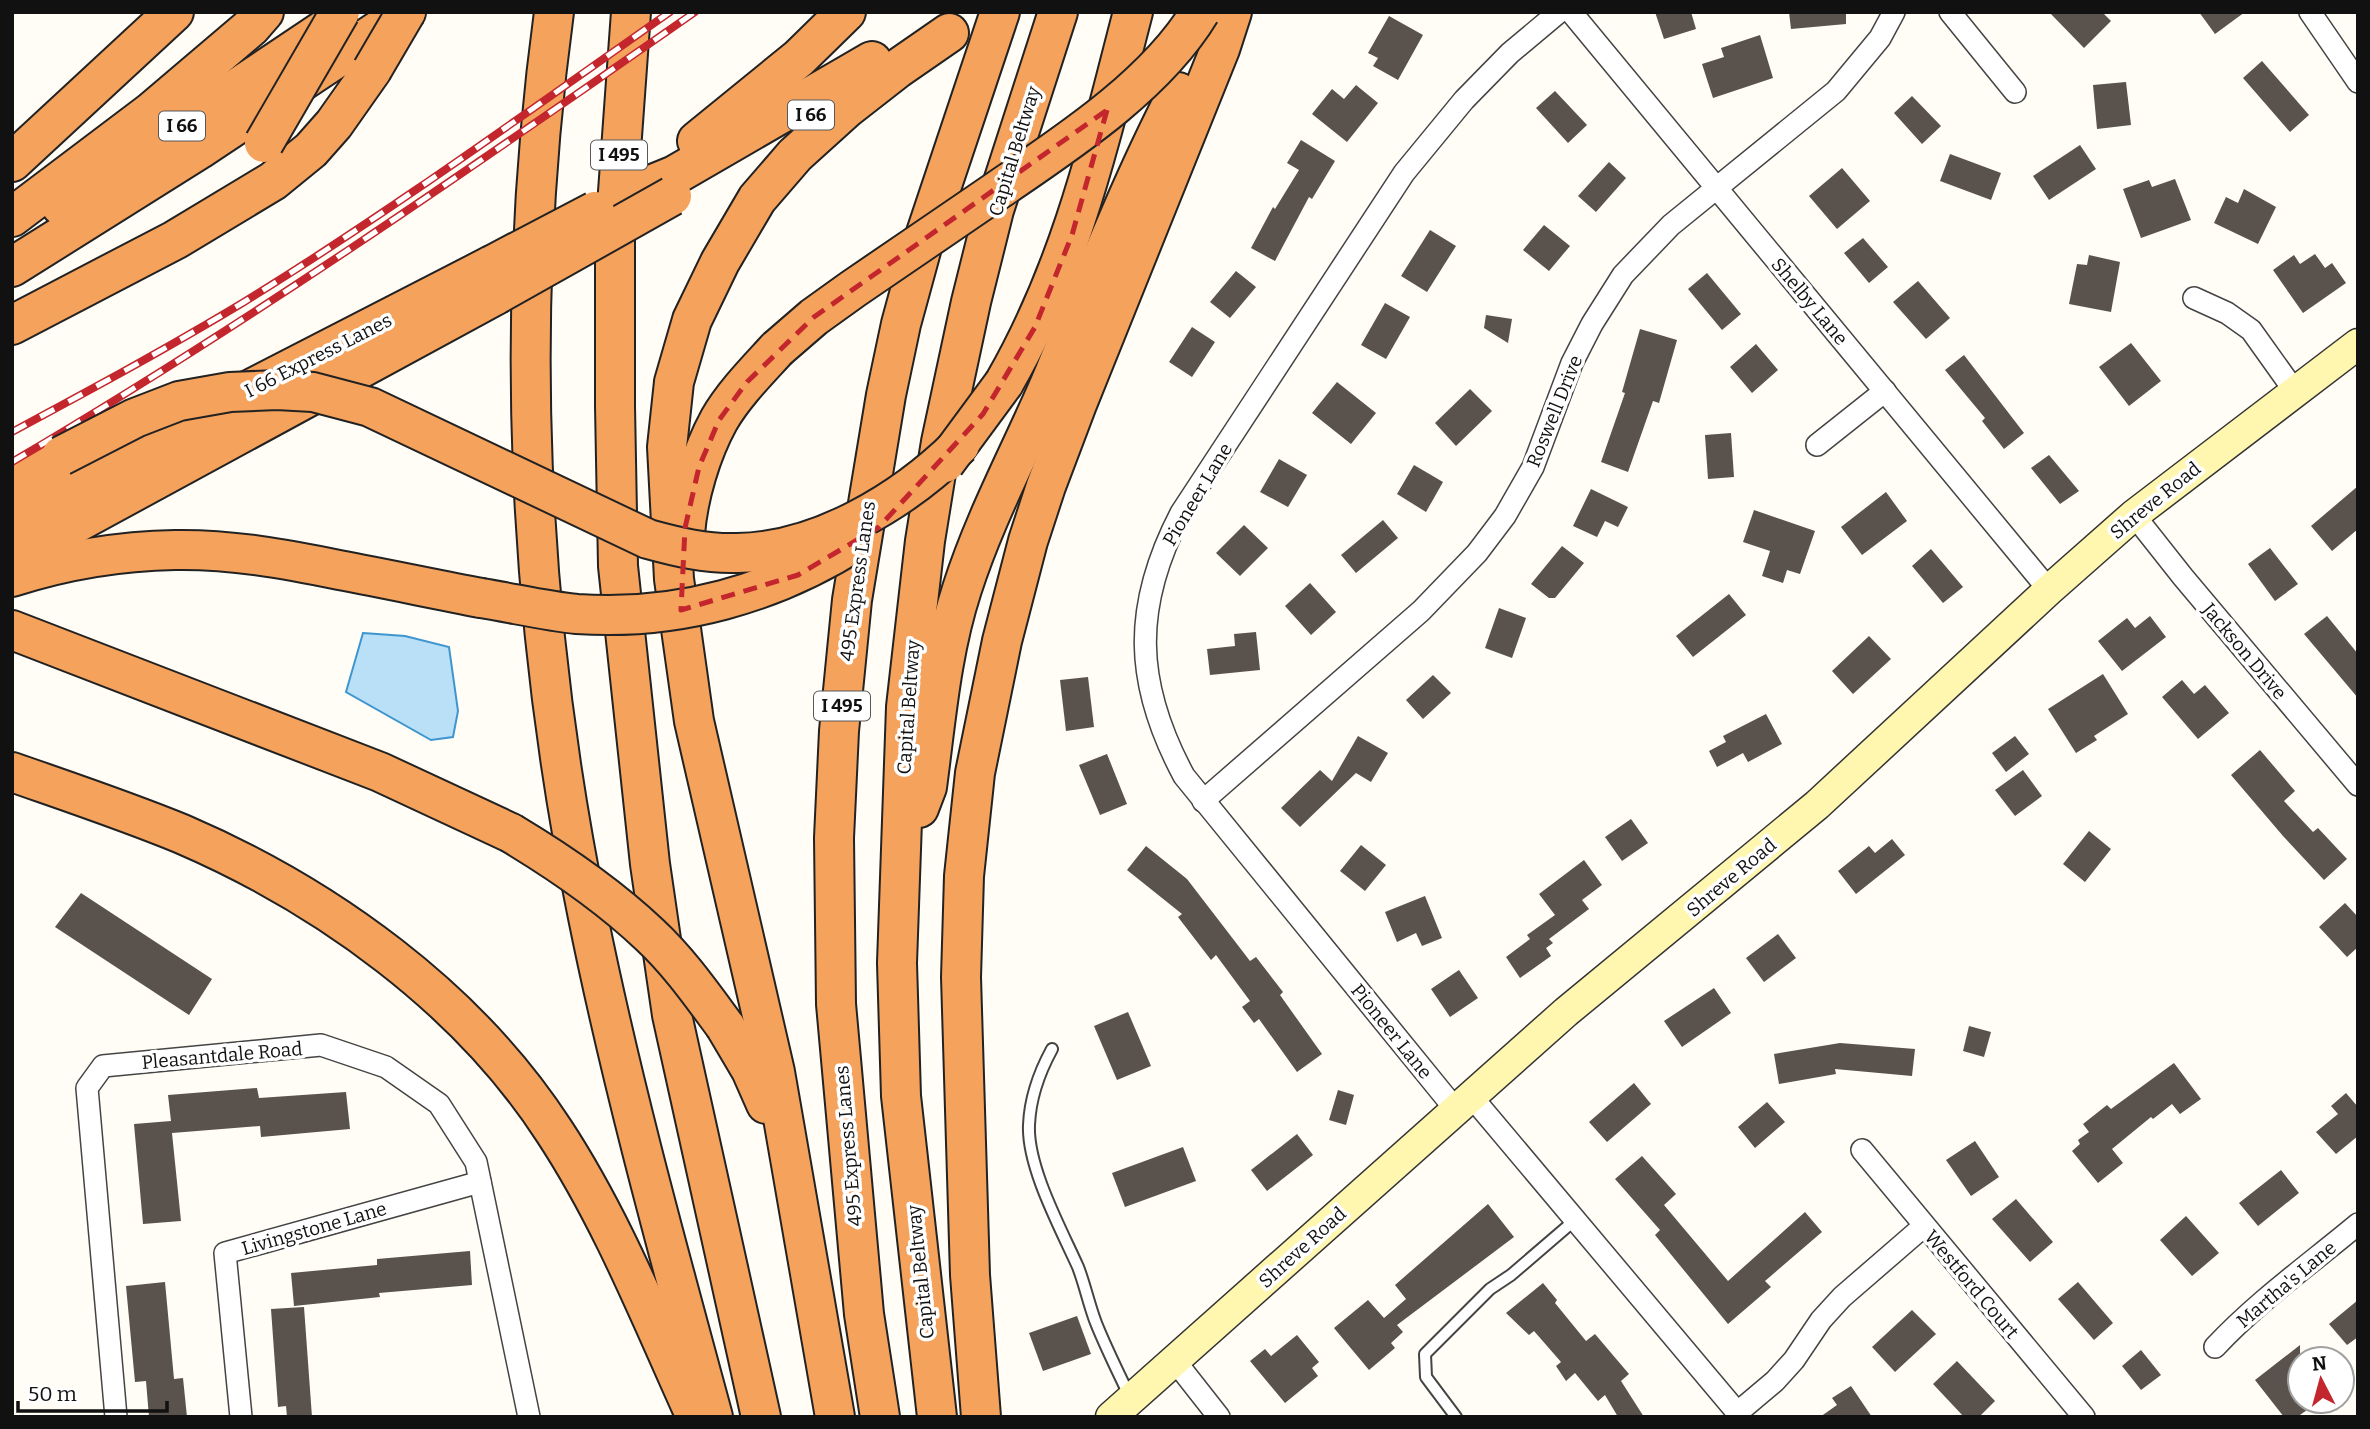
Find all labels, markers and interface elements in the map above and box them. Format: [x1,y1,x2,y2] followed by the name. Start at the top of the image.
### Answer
[984,82,1045,219] street label: Capital Beltway
[788,100,834,130] road number: I 66
[159,112,205,140] road number: I 66
[591,140,647,170] road number: I 495
[1767,253,1853,350] street label: Shelby Lane
[241,308,396,402] street label: I 66 Express Lanes
[1522,352,1587,470] street label: Roswell Drive
[1158,439,1237,550] street label: Pioneer Lane
[2105,457,2205,544] street label: Shreve Road
[835,500,880,663] street label: 495 Express Lanes
[2197,598,2292,704] street label: Jackson Drive
[892,638,925,775] street label: Capital Beltway
[814,692,870,720] road number: I 495
[1682,833,1781,921] street label: Shreve Road
[1346,979,1437,1084] street label: Pioneer Lane
[141,1037,303,1074] street label: Pleasantdale Road
[830,1065,867,1227] street label: 495 Express Lanes
[239,1197,389,1260] street label: Livingstone Lane
[1254,1202,1351,1293] street label: Shreve Road
[902,1203,939,1340] street label: Capital Beltway
[1920,1225,2024,1343] street label: Westford Court
[2232,1236,2341,1333] street label: Martha's Lane
[2286,1345,2356,1415] north arrow
[2311,1351,2328,1376] text: N
[18,1370,166,1414] scale bar
[28,1381,77,1407] text: 50 m

